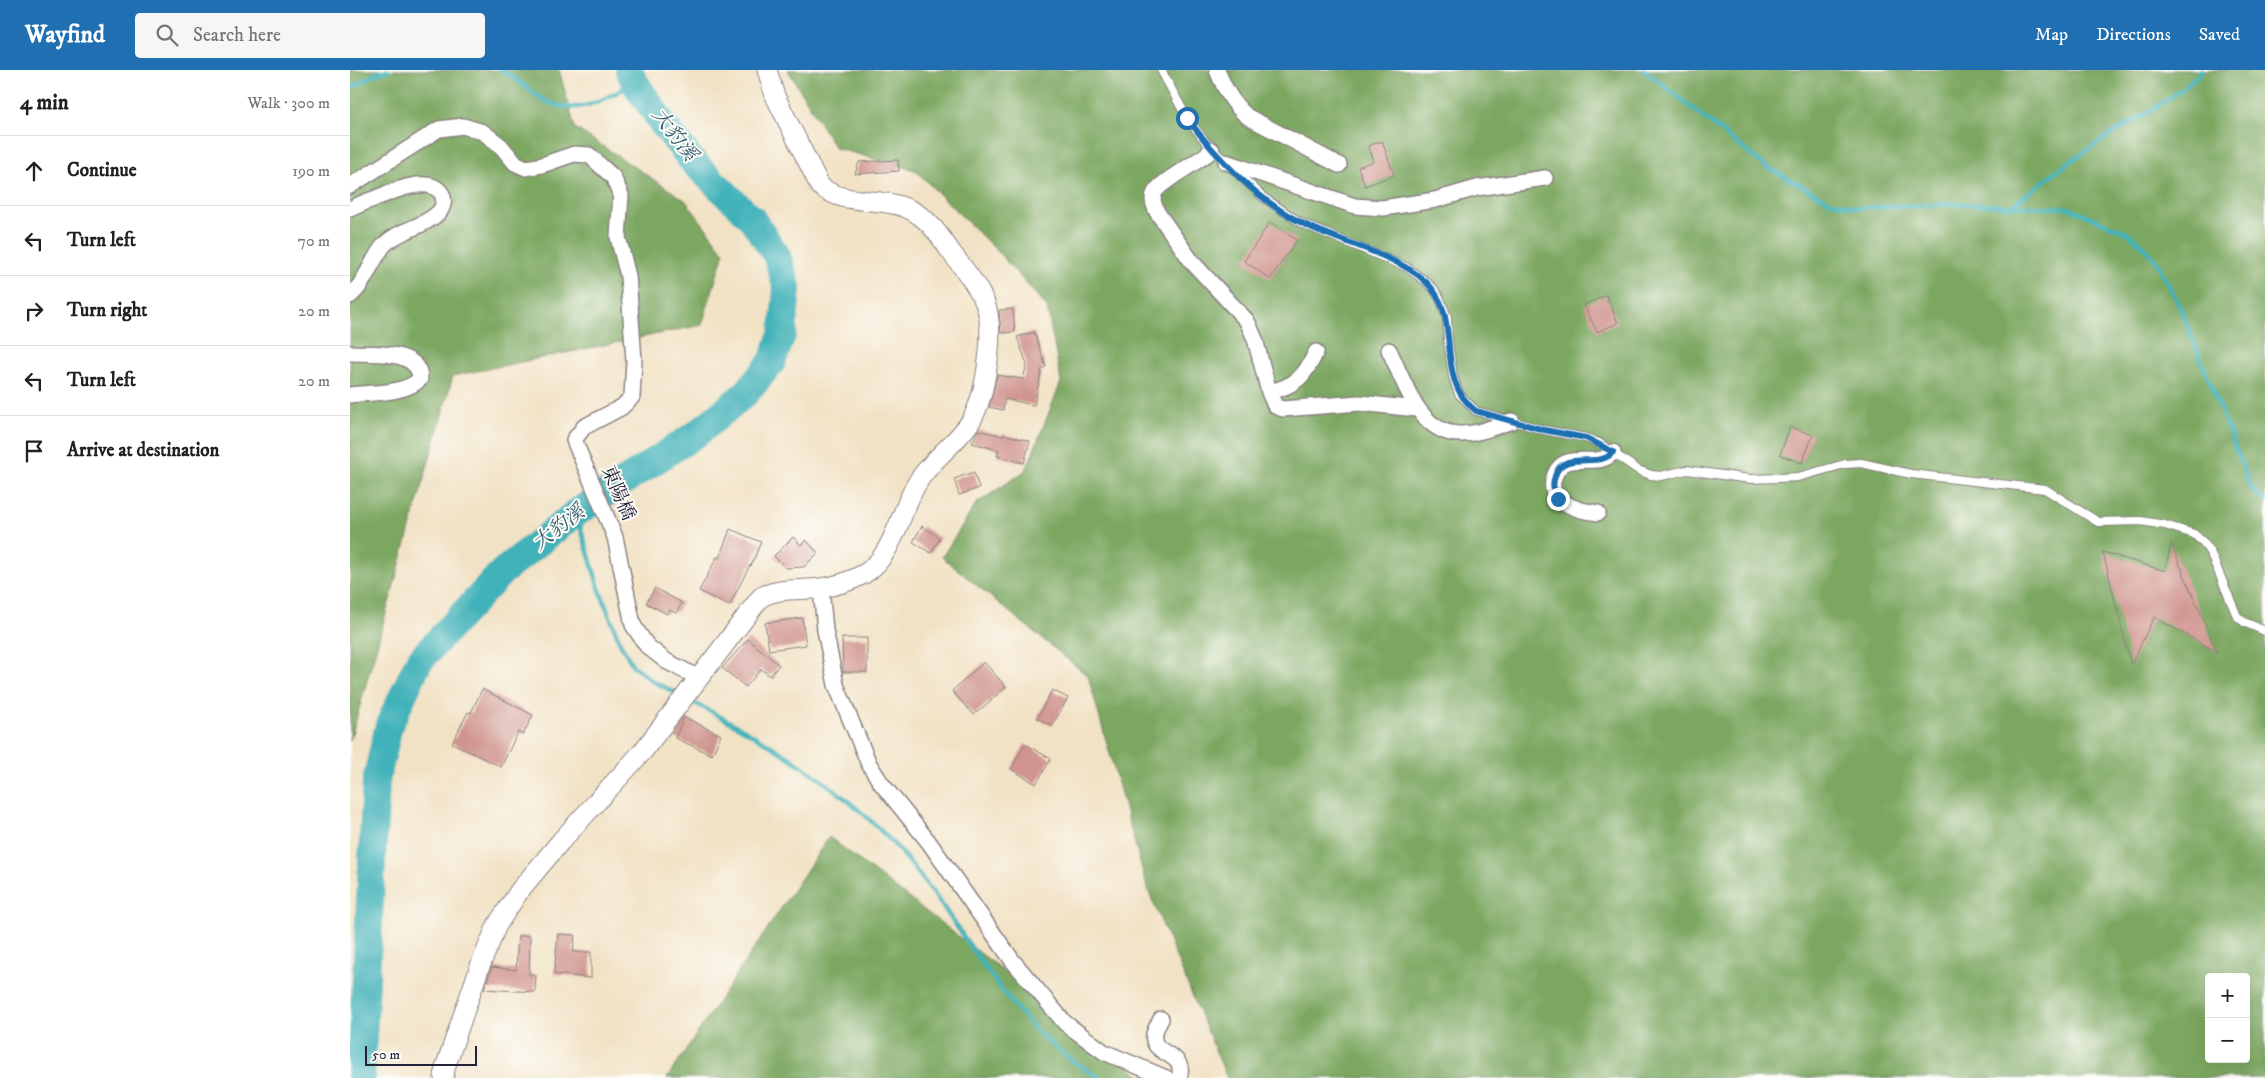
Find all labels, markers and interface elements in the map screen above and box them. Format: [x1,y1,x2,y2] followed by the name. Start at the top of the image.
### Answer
[135,13,485,58] search box
[25,20,105,50] text: Wayfind
[153,21,181,49] icon: search
[193,24,281,47] text: Search here
[2035,24,2068,46] text: Map
[2096,24,2171,46] text: Directions
[2199,24,2240,46] text: Saved
[20,90,69,116] text: 4 min
[247,93,330,113] text: Walk · 300 m
[646,104,703,168] water label: 大豹溪
[1176,107,1199,130] route start
[20,157,48,185] icon: ahead
[67,159,137,182] text: Continue
[292,161,330,181] text: 190 m
[20,227,48,255] icon: left
[67,229,136,252] text: Turn left
[298,231,330,251] text: 70 m
[20,297,48,325] icon: right
[67,299,147,322] text: Turn right
[298,301,330,321] text: 20 m
[20,367,48,395] icon: left
[67,369,136,392] text: Turn left
[298,371,330,391] text: 20 m
[20,437,48,465] icon: arrive
[67,439,219,462] text: Arrive at destination
[596,462,640,524] street label: 東陽橋
[1547,488,1570,511] route end
[528,498,592,556] water label: 大豹溪
[2205,973,2250,1063] map controls
[2205,973,2250,1018] button: +
[2205,1018,2250,1063] button: −
[365,1043,478,1066] scale bar
[372,1046,400,1064] text: 50 m

